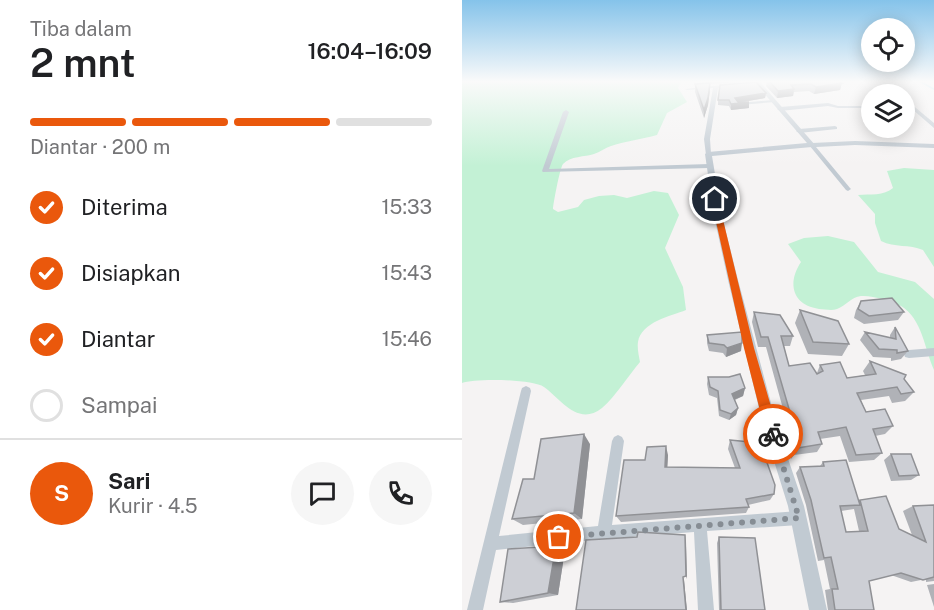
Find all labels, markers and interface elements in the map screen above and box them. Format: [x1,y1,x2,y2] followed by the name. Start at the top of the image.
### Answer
[30,17,132,41] text: Tiba dalam
[861,18,915,138] map controls
[861,18,915,72] button: locate
[307,38,432,64] text: 16:04–16:09
[30,40,135,86] text: 2 mnt
[861,84,915,138] button: layers
[30,135,170,159] text: Diantar · 200 m
[689,173,740,224] pin
[698,182,731,215] icon: home
[30,191,63,224] icon: check
[81,194,168,220] text: Diterima
[381,195,432,219] text: 15:33
[30,257,63,290] icon: check
[81,260,180,286] text: Disiapkan
[382,261,432,285] text: 15:43
[30,323,63,356] icon: check
[81,326,155,352] text: Diantar
[382,327,432,351] text: 15:46
[81,392,157,418] text: Sampai
[743,404,803,464] courier
[757,418,790,451] icon: bike
[291,462,354,525] button: chat
[369,462,432,525] button: phone
[108,468,150,494] text: Sari
[54,480,69,506] text: S
[108,494,198,518] text: Kurir · 4.5
[533,511,584,562] pin
[542,520,575,553] icon: bag

